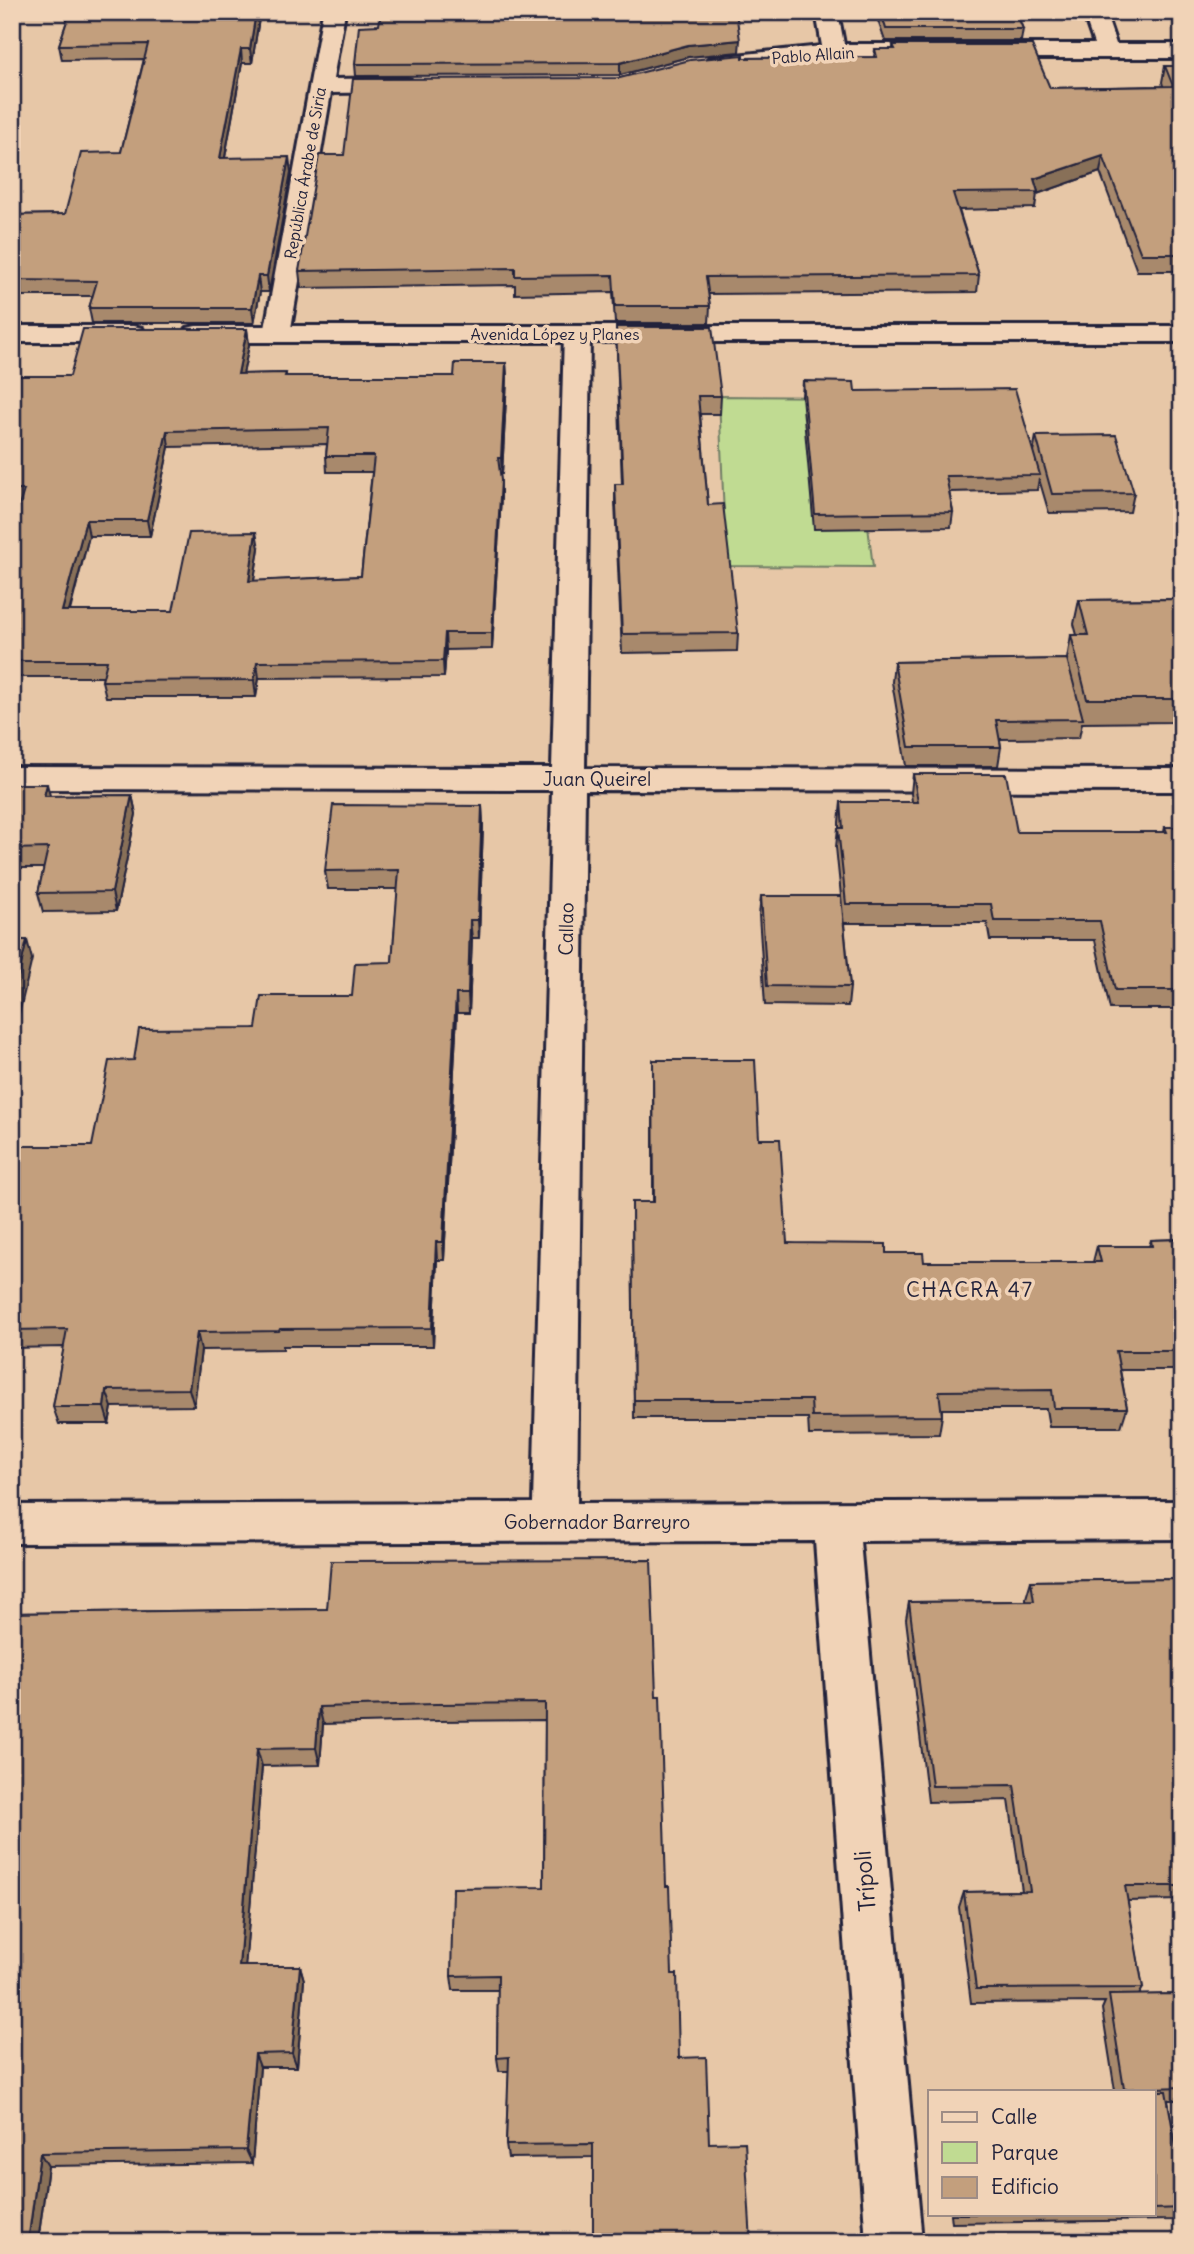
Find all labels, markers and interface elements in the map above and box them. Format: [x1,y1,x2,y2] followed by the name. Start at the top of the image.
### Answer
[771,42,855,68] street label: Pablo Allain
[280,85,330,261] street label: República Árabe de Siria
[471,324,639,344] street label: Avenida López y Planes
[543,767,651,791] street label: Juan Queirel
[554,902,578,956] street label: Callao
[906,1276,1034,1303] district label: CHACRA 47
[504,1510,690,1534] street label: Gobernador Barreyro
[847,1849,882,1913] street label: Trípoli
[928,2090,1156,2216] legend
[991,2103,1037,2130] text: Calle
[991,2139,1059,2166] text: Parque
[991,2173,1059,2200] text: Edificio

